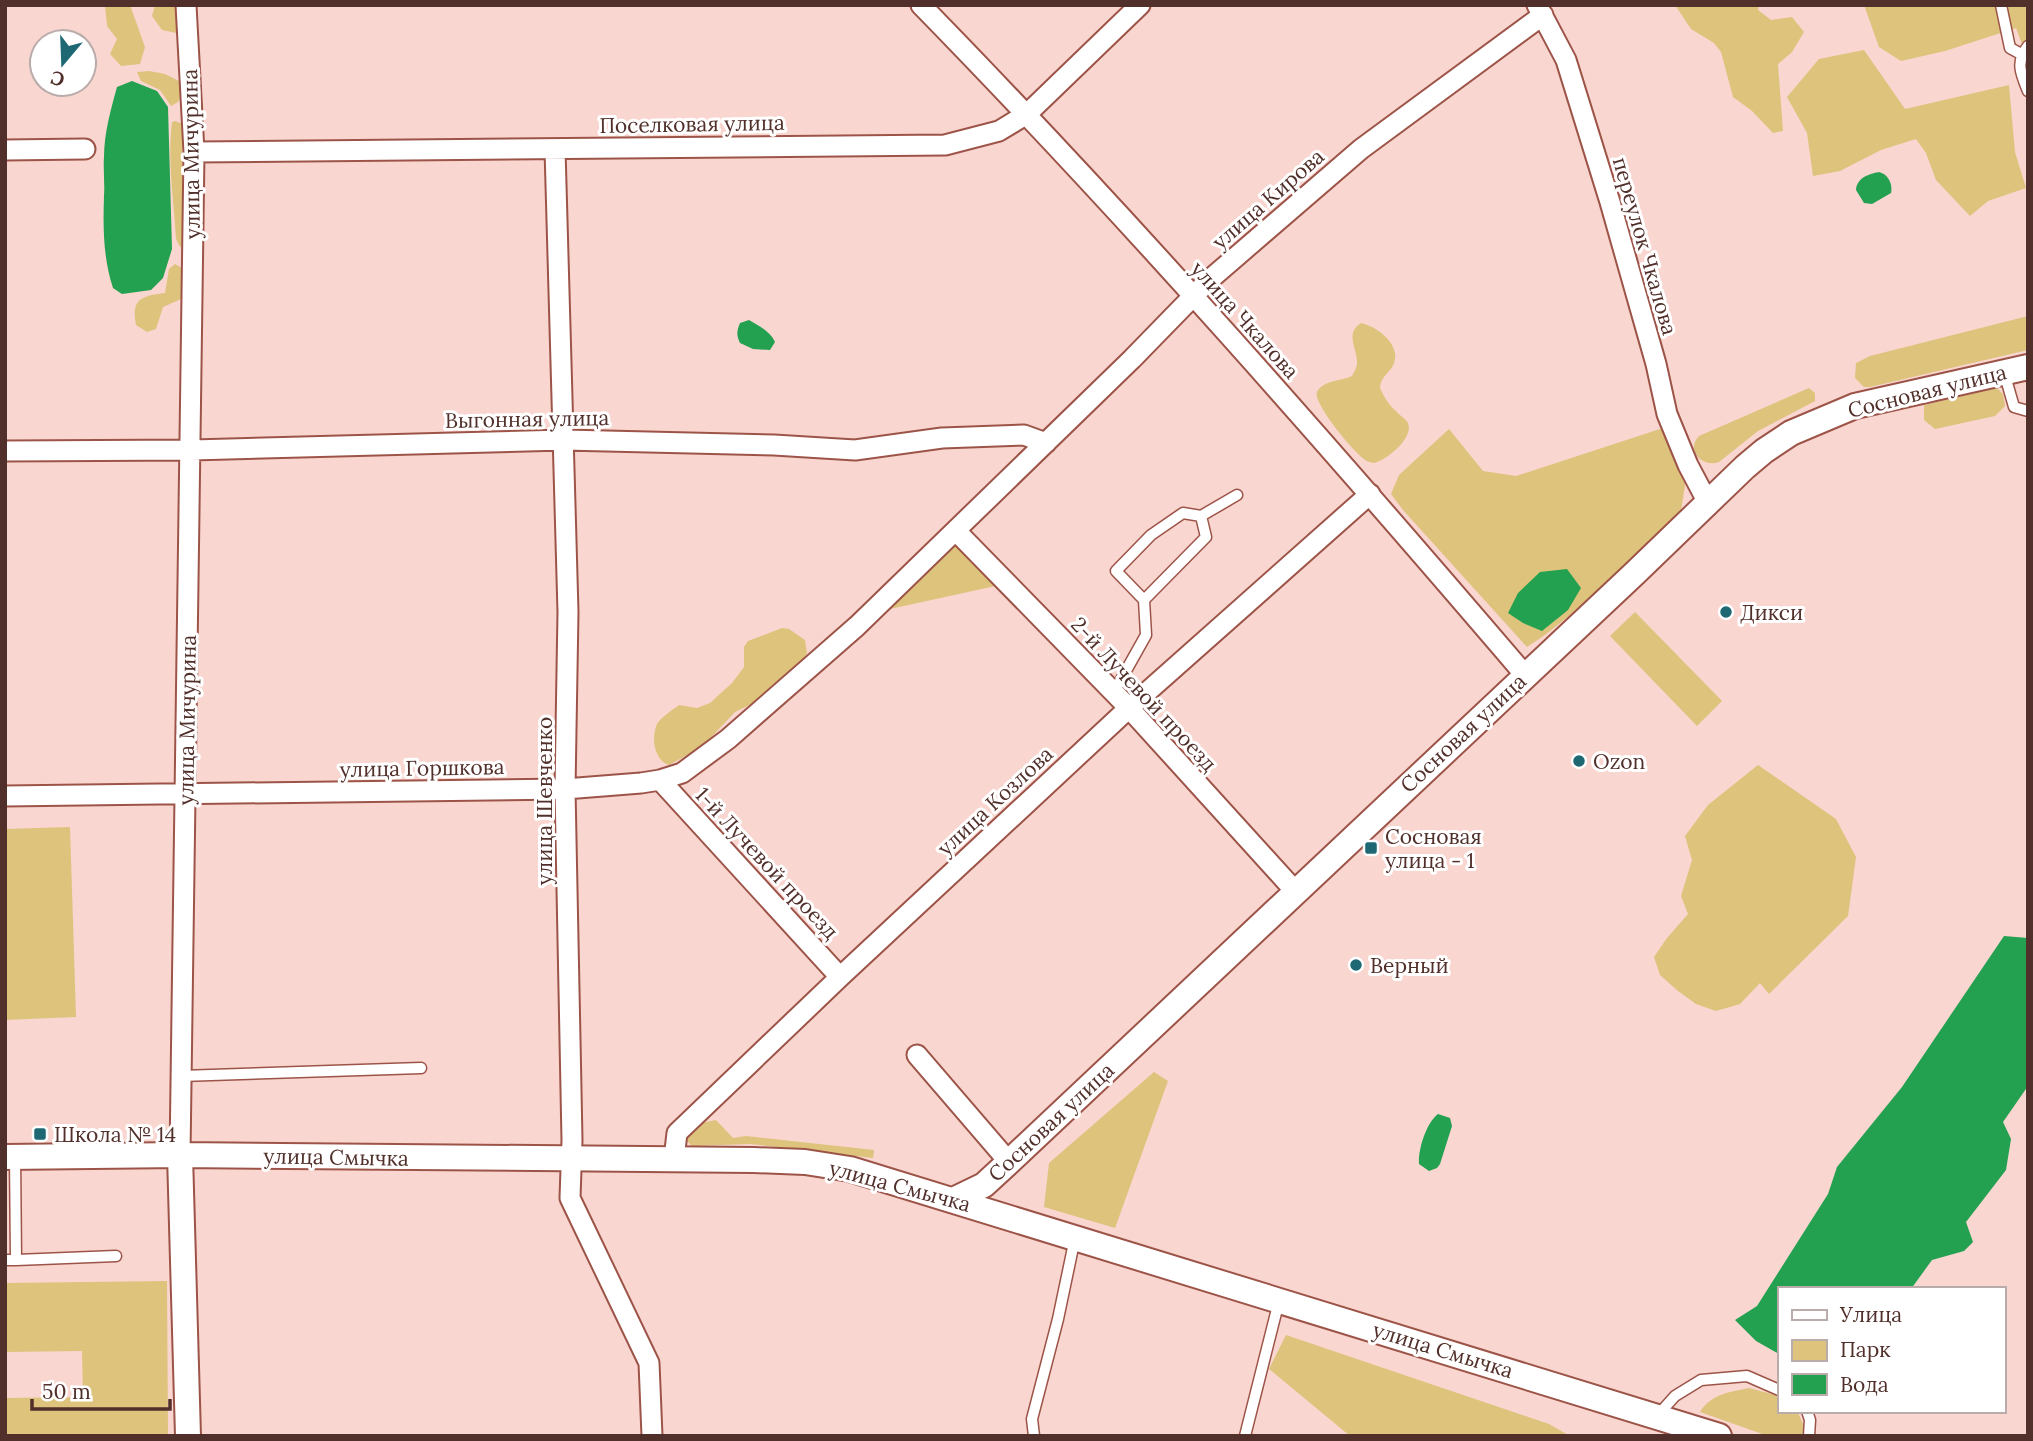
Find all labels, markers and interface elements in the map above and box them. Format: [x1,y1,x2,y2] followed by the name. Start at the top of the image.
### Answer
[28,28,98,98] north arrow
[47,66,68,93] text: С
[176,68,206,240] street label: улица Мичурина
[599,109,785,139] street label: Поселковая улица
[1206,143,1330,255] street label: улица Кирова
[1607,154,1683,338] street label: переулок Чкалова
[1185,256,1305,385] street label: улица Чкалова
[1845,358,2009,424] street label: Сосновая улица
[445,404,610,434] street label: Выгонная улица
[1740,599,1803,626] place label: Дикси
[1718,604,1734,620] marker: Дикси
[1065,611,1223,777] street label: 2-й Лучевой проезд
[172,634,202,806] street label: улица Мичурина
[1394,668,1532,798] street label: Сосновая улица
[531,717,558,885] street label: улица Шевченко
[932,740,1059,861] street label: улица Козлова
[1593,748,1646,775] place label: Ozon
[339,753,505,783] street label: улица Горшкова
[1571,753,1587,769] marker: Ozon
[690,781,844,945] street label: 1-й Лучевой проезд
[1385,823,1482,874] place label: Сосновая улица - 1
[1363,840,1379,856] marker: Сосновая улица - 1
[1370,952,1449,979] place label: Верный
[1348,957,1364,973] marker: Верный
[982,1057,1120,1187] street label: Сосновая улица
[54,1121,176,1148] place label: Школа № 14
[32,1126,48,1142] marker: Школа № 14
[263,1142,409,1172] street label: улица Смычка
[826,1154,974,1218] street label: улица Смычка
[1778,1287,2005,1413] legend
[1839,1301,1902,1328] text: Улица
[1369,1316,1517,1384] street label: улица Смычка
[1840,1336,1891,1363] text: Парк
[32,1368,170,1412] scale bar
[1840,1371,1889,1398] text: Вода
[42,1378,91,1405] text: 50 m

